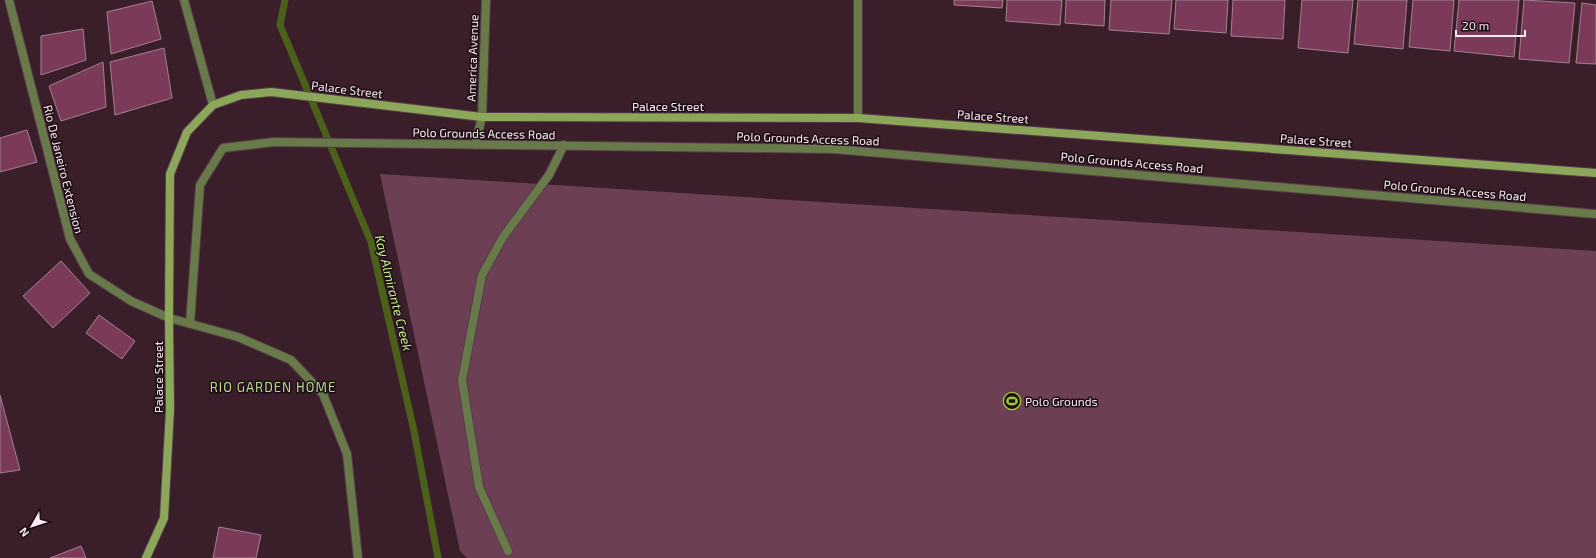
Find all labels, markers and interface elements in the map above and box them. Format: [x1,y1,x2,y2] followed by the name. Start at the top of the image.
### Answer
[1456,12,1525,38] scale bar
[463,14,481,102] street label: America Avenue
[1462,18,1489,32] text: 20 m
[310,78,384,100] street label: Palace Street
[632,99,704,113] street label: Palace Street
[41,103,87,235] street label: Rio De Janeiro Extension
[957,107,1030,126] street label: Palace Street
[412,125,556,141] street label: Polo Grounds Access Road
[736,129,880,147] street label: Polo Grounds Access Road
[1280,131,1353,150] street label: Palace Street
[1060,149,1204,175] street label: Polo Grounds Access Road
[1383,177,1527,203] street label: Polo Grounds Access Road
[372,233,416,353] water label: Kay Almirante Creek
[151,341,165,413] street label: Palace Street
[210,379,336,395] district label: RIO GARDEN HOME
[1002,391,1022,411] sports icon: Polo Grounds
[1025,394,1098,408] place label: Polo Grounds
[12,506,52,546] north arrow
[16,525,31,540] text: N

